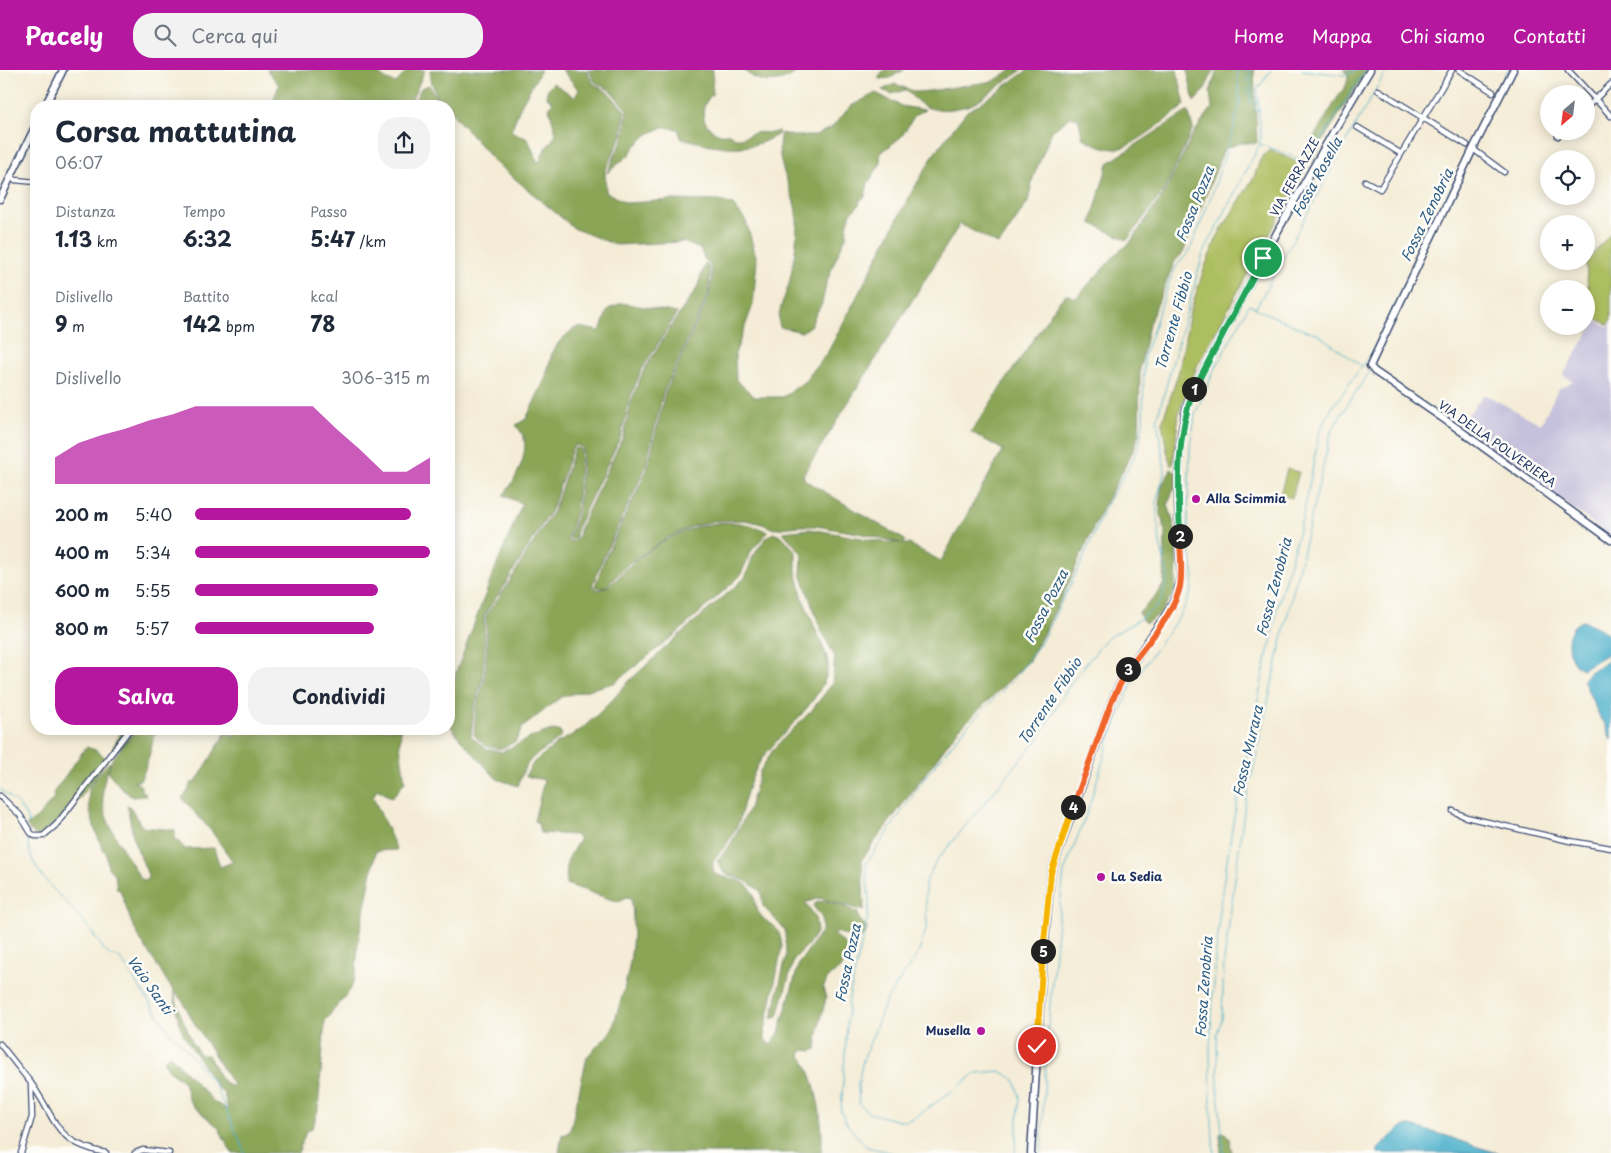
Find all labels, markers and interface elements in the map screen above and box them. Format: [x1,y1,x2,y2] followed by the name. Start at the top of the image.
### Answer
[133,13,483,58] search box
[25,17,103,53] text: Pacely
[151,21,179,49] icon: search
[191,21,278,49] text: Cerca qui
[1234,22,1284,49] text: Home
[1312,22,1372,49] text: Mappa
[1400,22,1485,49] text: Chi siamo
[1513,22,1586,49] text: Contatti
[1540,85,1595,140] north arrow
[1540,85,1595,335] map controls
[55,109,296,152] text: Corsa mattutina
[378,117,430,169] button: share
[1286,132,1348,220] water label: Fossa Rosella
[1265,133,1324,219] street label: VIA FERRAZZE
[55,150,103,174] text: 06:07
[1540,150,1595,205] button: locate
[1170,162,1220,245] water label: Fossa Pozza
[1395,164,1459,265] water label: Fossa Zenobria
[55,201,115,222] text: Distanza
[183,201,225,222] text: Tempo
[310,201,347,222] text: Passo
[1540,215,1595,270] button: +
[55,222,92,254] text: 1.13
[183,222,232,254] text: 6:32
[310,222,355,254] text: 5:47
[92,231,118,252] text: km
[355,231,386,252] text: /km
[1242,237,1284,279] pin
[1249,244,1277,272] icon: arrive
[1150,268,1198,372] water label: Torrente Fibbio
[1540,280,1595,335] button: −
[55,286,113,307] text: Dislivello
[183,286,230,307] text: Battito
[310,286,338,307] text: kcal
[55,307,68,339] text: 9
[183,307,221,339] text: 142
[310,307,335,339] text: 78
[68,316,85,337] text: m
[221,316,255,337] text: bpm
[55,365,121,389] text: Dislivello
[341,365,430,389] text: 306–315 m
[1182,376,1206,402] pin: 1
[1191,379,1198,400] text: 1
[1435,396,1560,491] street label: VIA DELLA POLVERIERA
[1205,489,1287,507] place label: Alla Scimmia
[1190,493,1202,505] marker: Alla Scimmia
[55,502,109,526] text: 200 m
[135,502,172,526] text: 5:40
[1168,524,1192,548] pin: 2
[1176,526,1185,547] text: 2
[1250,534,1297,638] water label: Fossa Zenobria
[55,540,109,564] text: 400 m
[135,540,171,564] text: 5:34
[1018,564,1074,646] water label: Fossa Pozza
[55,578,109,602] text: 600 m
[135,578,170,602] text: 5:55
[55,616,108,640] text: 800 m
[135,616,169,640] text: 5:57
[1013,652,1087,748] water label: Torrente Fibbio
[1116,656,1140,682] pin: 3
[1124,659,1133,680] text: 3
[55,667,238,725] button: Salva
[248,667,430,725] button: Condividi
[1227,702,1268,799] water label: Fossa Murara
[1060,794,1086,820] pin: 4
[1069,797,1078,818] text: 4
[1111,867,1163,885] place label: La Sedia
[1095,871,1107,883] marker: La Sedia
[829,921,866,1004] water label: Fossa Pozza
[1190,935,1218,1038] water label: Fossa Zenobria
[1030,938,1056,964] pin: 5
[1039,941,1048,962] text: 5
[122,951,180,1020] water label: Vaio Santi
[926,1021,971,1039] place label: Musella
[975,1025,987,1037] marker: Musella
[1016,1025,1058,1067] pin
[1023,1032,1051,1060] icon: check

